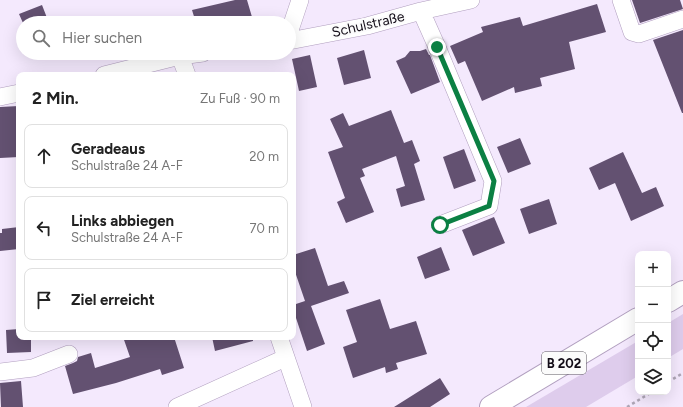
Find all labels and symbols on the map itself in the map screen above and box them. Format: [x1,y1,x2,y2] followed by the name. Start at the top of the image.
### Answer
[330,8,406,41] street label: Schulstraße
[428,38,446,56] route end
[431,216,449,234] route start
[542,352,586,374] road number: B 202

